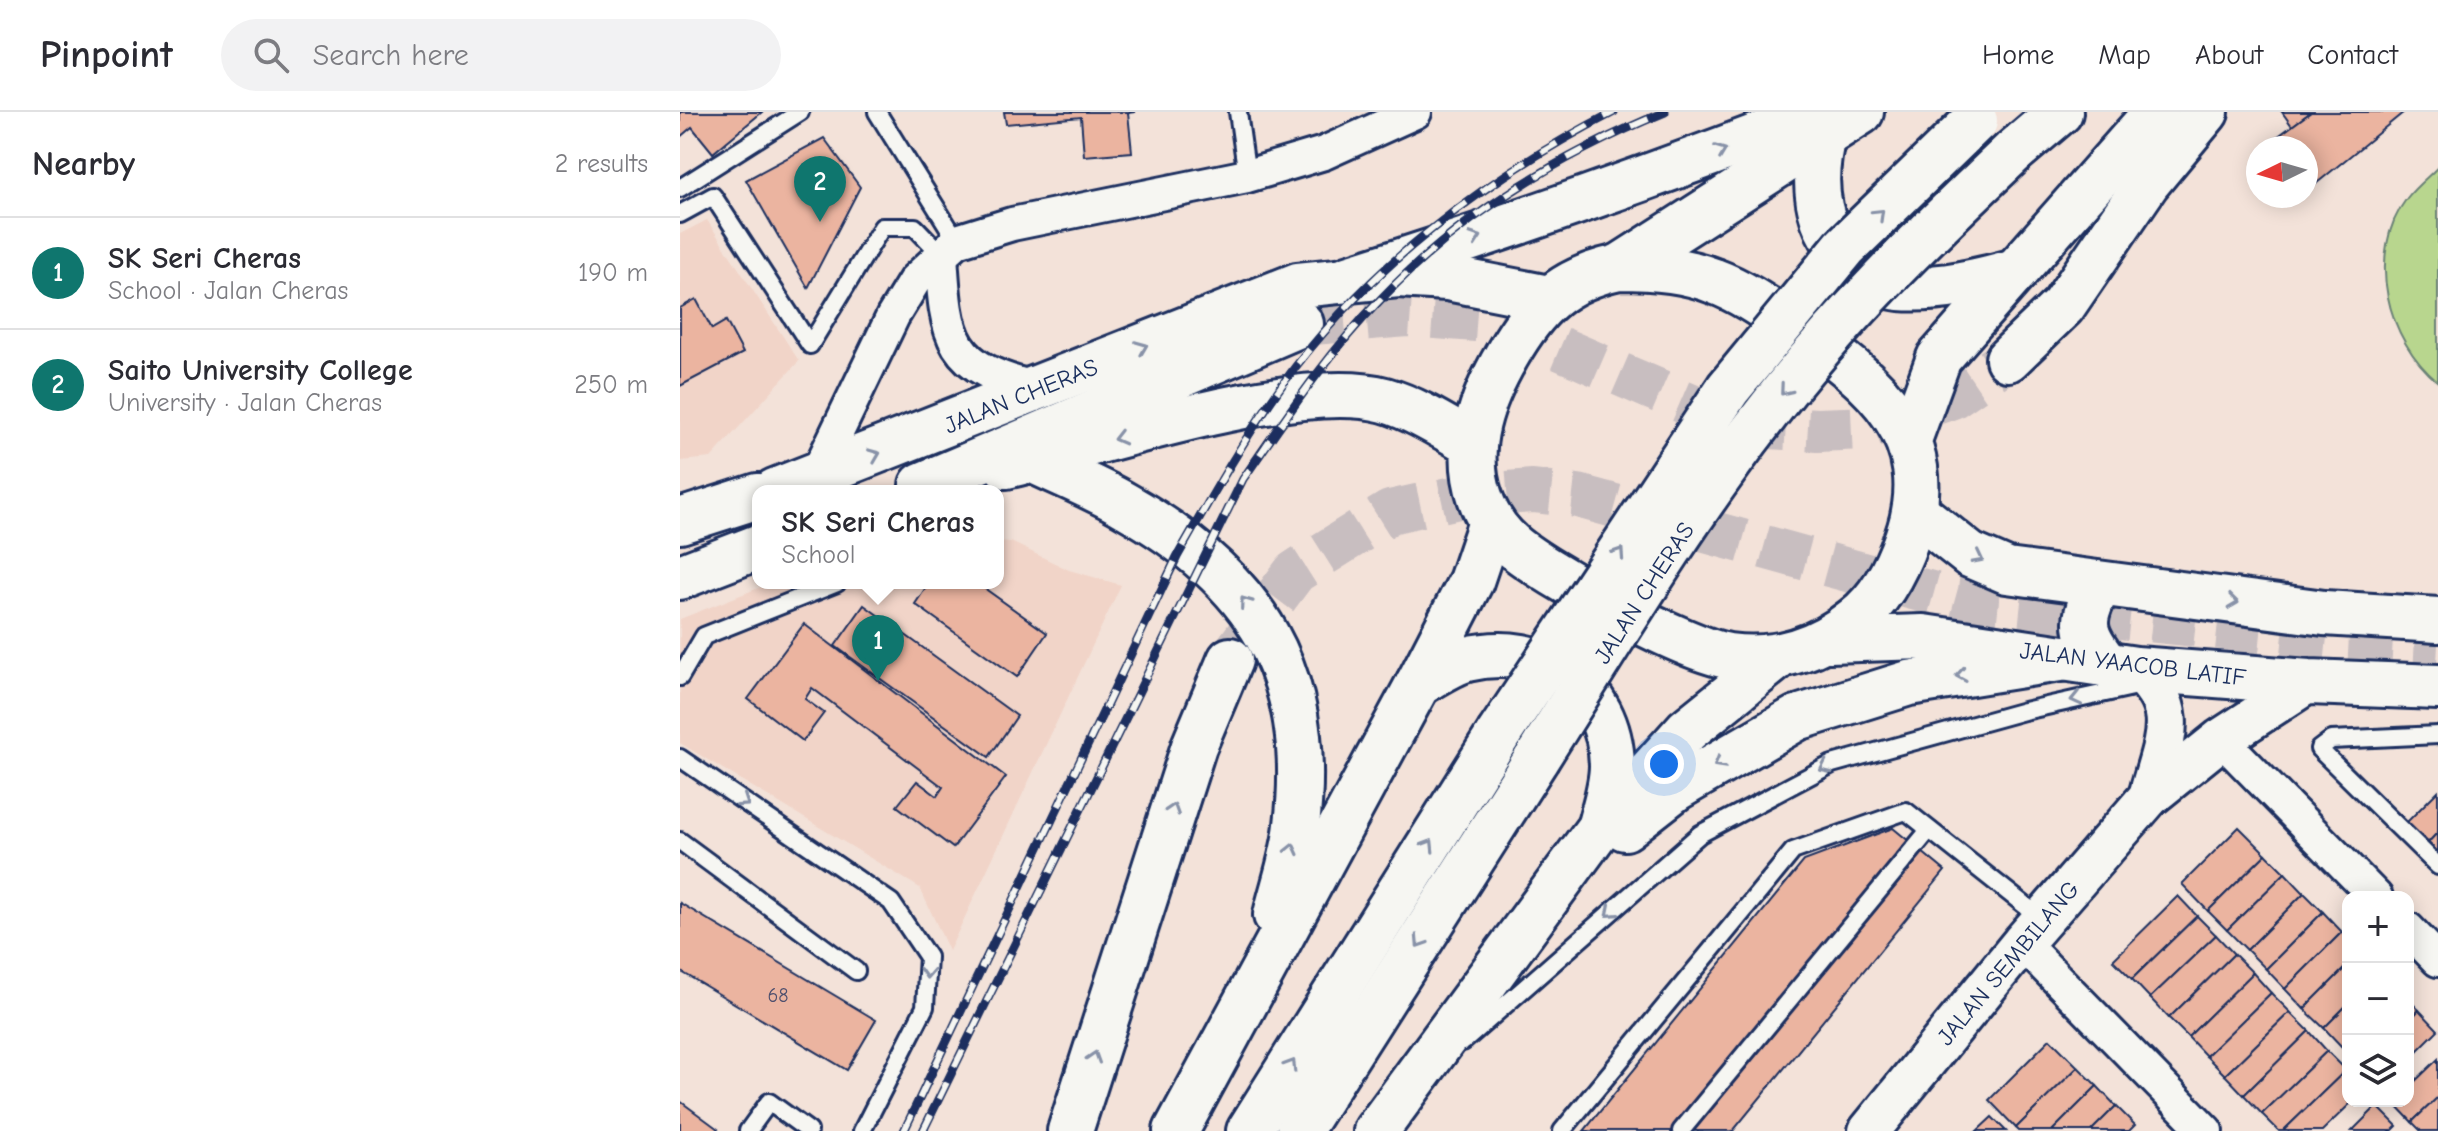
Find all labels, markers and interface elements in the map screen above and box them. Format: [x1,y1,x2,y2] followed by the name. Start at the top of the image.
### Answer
[221,19,781,91] search box
[40,33,173,77] text: Pinpoint
[249,33,293,77] icon: search
[313,38,469,73] text: Search here
[1982,39,2054,71] text: Home
[2098,39,2151,71] text: Map
[2195,39,2263,71] text: About
[2307,39,2398,71] text: Contact
[2246,136,2318,208] north arrow
[32,144,135,184] text: Nearby
[1713,144,1727,161] one-way arrow
[555,149,648,179] text: 2 results
[794,156,846,222] pin: 2
[1870,209,1884,224] one-way arrow
[1468,231,1482,247] one-way arrow
[108,241,301,276] text: SK Seri Cheras
[53,258,63,288] text: 1
[578,258,648,288] text: 190 m
[108,276,348,306] text: School · Jalan Cheras
[1134,340,1148,357] one-way arrow
[108,353,413,388] text: Saito University College
[940,353,1102,439] street label: JALAN CHERAS
[52,370,64,400] text: 2
[574,370,648,400] text: 250 m
[1780,381,1795,396] one-way arrow
[108,388,382,418] text: University · Jalan Cheras
[1113,428,1126,445] one-way arrow
[867,448,881,465] one-way arrow
[752,485,1004,589] popup
[782,505,974,540] text: SK Seri Cheras
[1588,517,1700,669] street label: JALAN CHERAS
[782,540,856,570] text: School
[1609,548,1624,562] one-way arrow
[1970,549,1985,564] one-way arrow
[2227,593,2240,610] one-way arrow
[1241,596,1255,611] one-way arrow
[852,615,904,681] pin: 1
[2018,636,2248,692] street label: JALAN YAACOB LATIF
[1954,666,1968,683] one-way arrow
[2070,690,2083,707] one-way arrow
[1644,744,1684,784] your location
[1713,753,1728,769] one-way arrow
[1819,758,1834,774] one-way arrow
[736,792,750,807] one-way arrow
[1164,803,1180,817] one-way arrow
[1420,839,1435,854] one-way arrow
[1283,843,1300,856] one-way arrow
[1931,875,2085,1051] street label: JALAN SEMBILANG
[2342,891,2414,1107] map controls
[2342,891,2414,963] button: +
[1606,902,1621,917] one-way arrow
[1414,933,1429,948] one-way arrow
[2342,963,2414,1035] button: −
[918,967,935,980] one-way arrow
[767,984,789,1007] house number: 68
[2342,1035,2414,1107] button: layers
[1085,1050,1101,1064] one-way arrow
[1281,1059,1296,1074] one-way arrow

